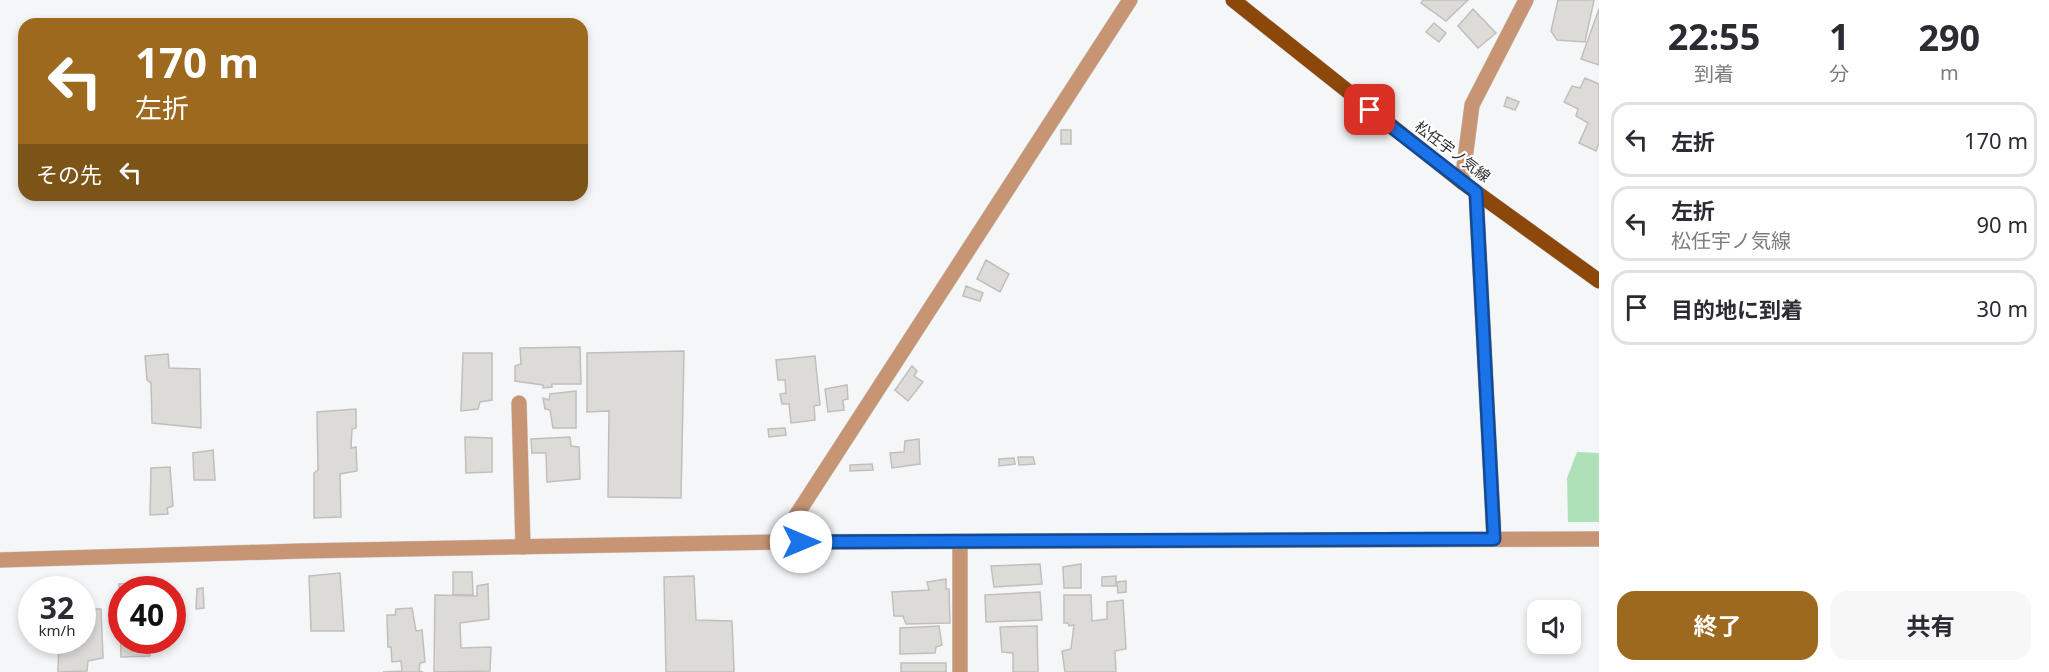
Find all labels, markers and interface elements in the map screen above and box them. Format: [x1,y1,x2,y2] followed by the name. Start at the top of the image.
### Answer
[1668,12,1760,61] text: 22:55
[1829,12,1850,61] text: 1
[1918,13,1980,62] text: 290
[135,33,259,90] text: 170 m
[36,42,114,120] icon: left
[1940,59,1959,86] text: m
[1694,60,1734,87] text: 到着
[1829,60,1849,87] text: 分
[1344,84,1395,135] pin
[135,89,189,126] text: 左折
[1353,93,1386,126] icon: arrive
[1411,116,1495,186] street label: 松任宇ノ気線
[1620,123,1653,156] icon: left
[1964,125,2028,155] text: 170 m
[1671,126,1715,156] text: 左折
[114,156,147,189] icon: left
[36,159,102,189] text: その先
[1671,195,1715,225] text: 左折
[1620,207,1653,240] icon: left
[1977,209,2028,239] text: 90 m
[1671,227,1791,254] text: 松任宇ノ気線
[1620,291,1653,324] icon: arrive
[1977,293,2028,323] text: 30 m
[1671,294,1803,324] text: 目的地に到着
[769,510,833,574] position arrow
[108,576,186,654] speed limit sign: 40
[40,587,74,628] text: 32
[1617,591,1818,660] button: 終了
[1830,591,2031,660] button: 共有
[1527,600,1581,654] map controls
[1527,600,1581,654] button: sound
[39,620,75,640] text: km/h

